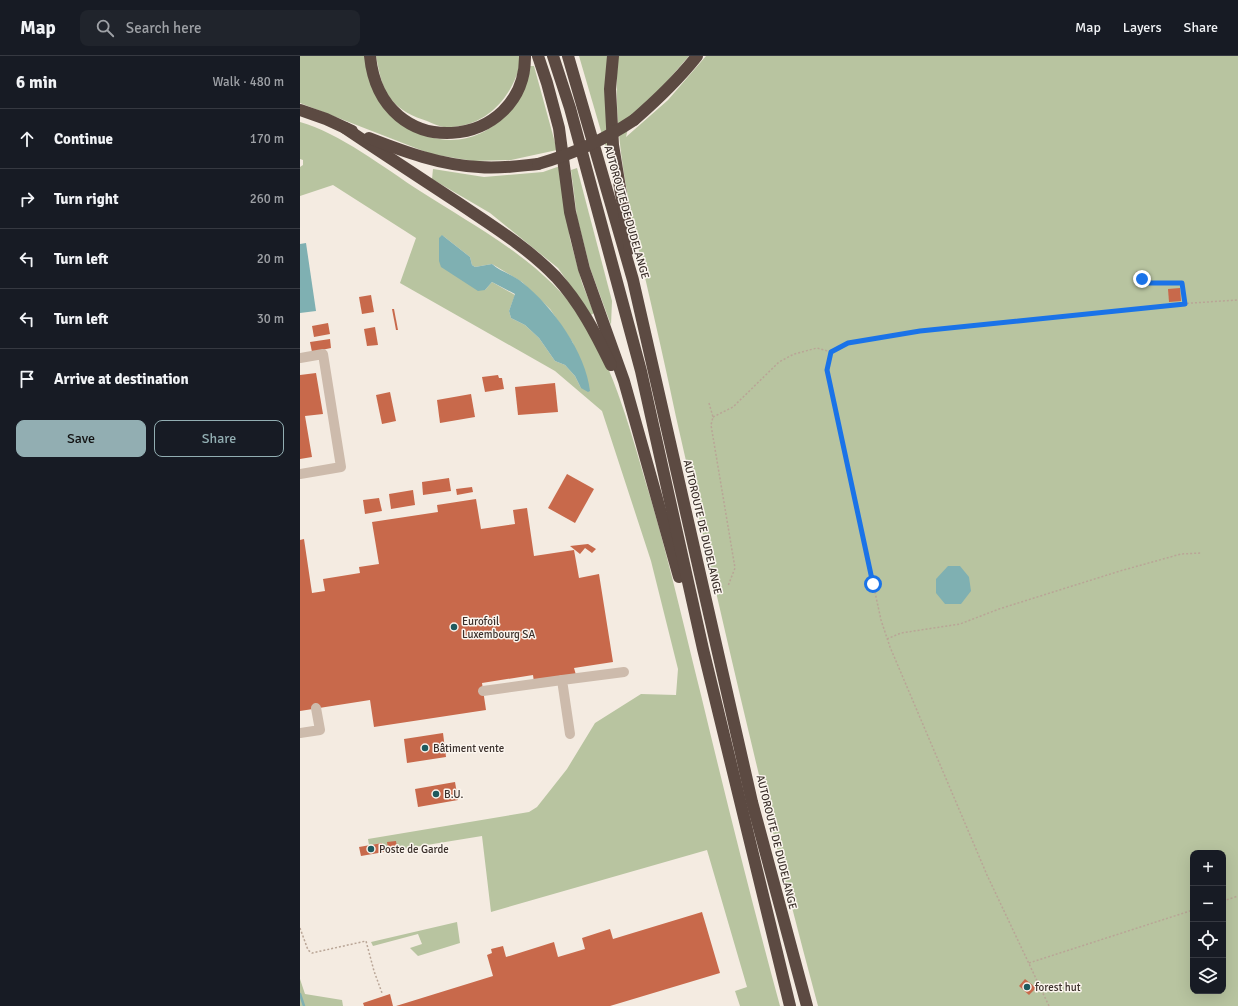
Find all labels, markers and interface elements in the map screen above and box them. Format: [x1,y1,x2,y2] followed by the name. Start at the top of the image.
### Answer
[80,10,360,46] search box
[20,16,56,40] text: Map
[94,17,116,39] icon: search
[126,19,201,37] text: Search here
[1075,19,1101,36] text: Map
[1123,19,1162,36] text: Layers
[1184,19,1218,36] text: Share
[16,72,57,93] text: 6 min
[213,74,284,90] text: Walk · 480 m
[16,128,38,150] icon: ahead
[54,130,113,148] text: Continue
[250,131,284,147] text: 170 m
[601,144,652,280] street label: AUTOROUTE DE DUDELANGE
[16,188,38,210] icon: right
[54,190,119,208] text: Turn right
[250,191,284,207] text: 260 m
[16,248,38,270] icon: left
[54,250,108,268] text: Turn left
[257,251,284,267] text: 20 m
[1133,270,1151,288] route end
[16,308,38,330] icon: left
[54,310,108,328] text: Turn left
[257,311,284,327] text: 30 m
[16,368,38,390] icon: arrive
[54,370,189,388] text: Arrive at destination
[16,420,146,457] button: Save
[154,420,284,457] button: Share
[681,458,724,596] street label: AUTOROUTE DE DUDELANGE
[864,575,882,593] route start
[462,615,535,641] place label: Eurofoil Luxembourg SA
[449,622,459,632] marker: Eurofoil Luxembourg SA
[433,742,504,755] place label: Bâtiment vente
[420,743,430,753] marker: Bâtiment vente
[754,774,800,911] street label: AUTOROUTE DE DUDELANGE
[444,788,463,801] place label: B.U.
[431,789,441,799] marker: B.U.
[379,843,449,856] place label: Poste de Garde
[366,844,376,854] marker: Poste de Garde
[1190,850,1226,994] map controls
[1190,850,1226,886] button: +
[1190,886,1226,922] button: −
[1190,922,1226,958] button: locate
[1190,958,1226,994] button: layers
[1035,981,1081,994] place label: forest hut
[1022,982,1032,992] marker: forest hut

